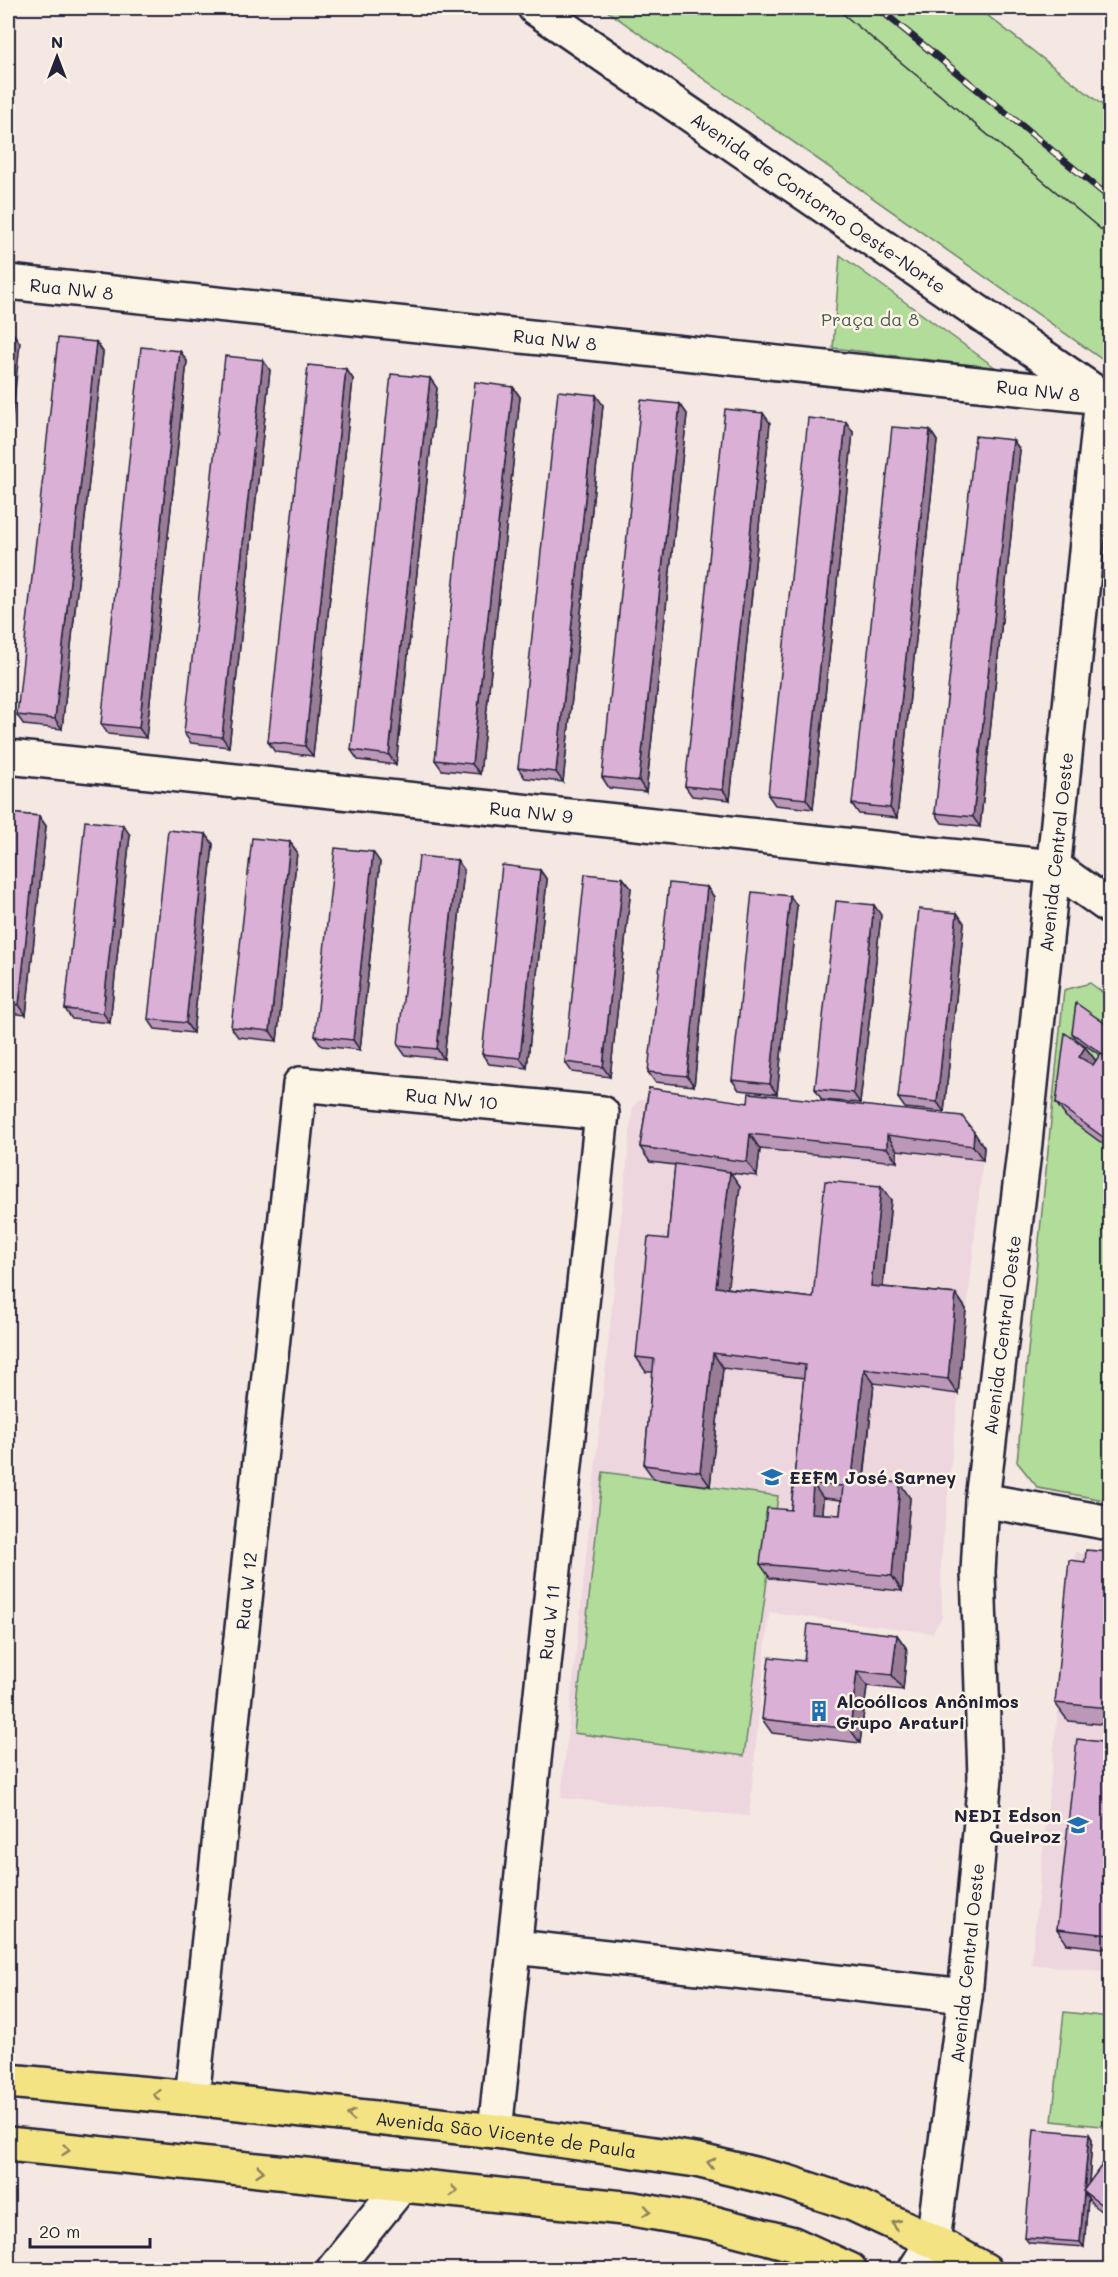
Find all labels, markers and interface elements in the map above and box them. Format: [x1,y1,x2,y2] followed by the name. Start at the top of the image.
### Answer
[27,27,87,87] north arrow
[51,31,63,52] text: N
[686,107,951,299] street label: Avenida de Contorno Oeste-Norte
[29,272,115,305] street label: Rua NW 8
[821,307,919,331] park label: Praça da 8
[512,323,598,356] street label: Rua NW 8
[995,374,1082,407] street label: Rua NW 8
[1034,751,1078,953] street label: Avenida Central Oeste
[488,796,574,828] street label: Rua NW 9
[404,1082,499,1115] street label: Rua NW 10
[978,1234,1026,1436] street label: Avenida Central Oeste
[760,1465,784,1489] school or university icon: EEFM José Sarney
[789,1465,956,1489] place label: EEFM José Sarney
[230,1551,262,1631] street label: Rua W 12
[533,1583,565,1661] street label: Rua W 11
[836,1689,1019,1734] place label: Alcoólicos Anônimos Grupo Araturi
[807,1699,831,1723] building icon: Alcoólicos Anônimos Grupo Araturi
[954,1803,1061,1848] place label: NEDI Edson Queiroz
[1066,1813,1090,1837] school or university icon: NEDI Edson Queiroz
[945,1862,989,2064] street label: Avenida Central Oeste
[153,2089,162,2102] one-way arrow
[374,2106,638,2163] street label: Avenida São Vicente de Paula
[347,2109,356,2122] one-way arrow
[61,2143,70,2156] one-way arrow
[706,2158,716,2171] one-way arrow
[255,2164,264,2177] one-way arrow
[449,2184,458,2197] one-way arrow
[642,2204,652,2217] one-way arrow
[30,2211,150,2249] scale bar
[39,2219,80,2243] text: 20 m
[891,2219,902,2231] one-way arrow

